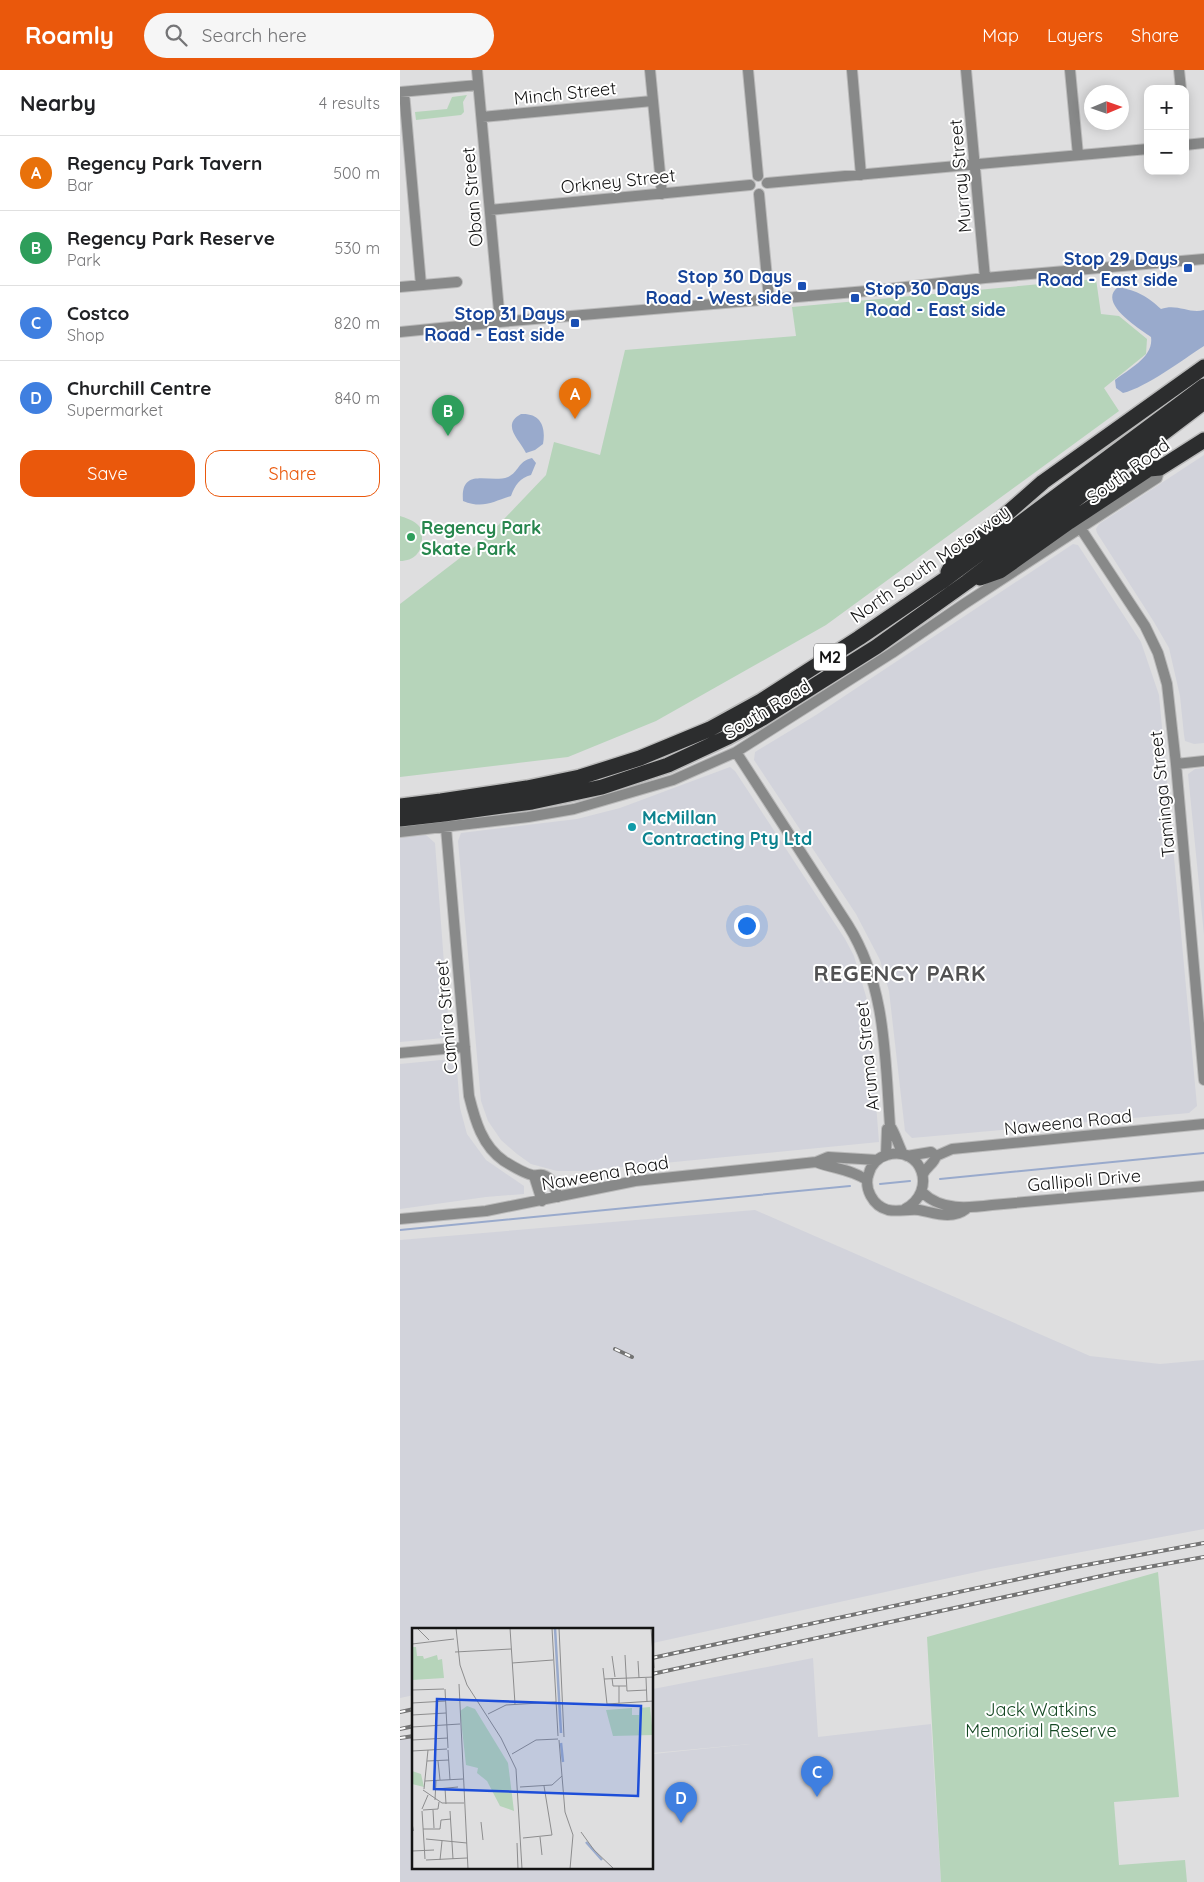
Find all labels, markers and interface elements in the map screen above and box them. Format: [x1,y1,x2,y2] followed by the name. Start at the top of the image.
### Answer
[144,13,494,58] search box
[25,20,114,50] text: Roamly
[162,21,190,49] icon: search
[202,23,307,47] text: Search here
[982,24,1019,47] text: Map
[1047,24,1103,47] text: Layers
[1131,24,1179,47] text: Share
[513,76,617,110] street label: Minch Street
[1084,85,1129,130] north arrow
[1144,85,1189,175] map controls
[1144,85,1189,130] button: +
[20,90,96,116] text: Nearby
[319,93,380,113] text: 4 results
[944,118,976,234] street label: Murray Street
[1144,130,1189,175] button: −
[456,146,488,248] street label: Oban Street
[67,151,262,175] text: Regency Park Tavern
[31,163,41,183] text: A
[333,163,380,183] text: 500 m
[560,164,676,198] street label: Orkney Street
[67,175,93,195] text: Bar
[67,226,275,250] text: Regency Park Reserve
[31,238,41,258] text: B
[334,238,380,258] text: 530 m
[1037,247,1178,291] place label: Stop 29 Days Road - East side
[67,250,101,270] text: Park
[1182,262,1194,274] marker: Stop 29 Days Road - East side
[645,265,792,309] place label: Stop 30 Days Road - West side
[865,277,1006,321] place label: Stop 30 Days Road - East side
[796,280,808,292] marker: Stop 30 Days Road - West side
[849,292,861,304] marker: Stop 30 Days Road - East side
[67,301,129,325] text: Costco
[424,302,565,346] place label: Stop 31 Days Road - East side
[31,313,41,333] text: C
[334,313,380,333] text: 820 m
[569,317,581,329] marker: Stop 31 Days Road - East side
[67,325,104,345] text: Shop
[67,376,211,400] text: Churchill Centre
[559,378,591,419] pin: A
[30,388,42,408] text: D
[334,388,380,408] text: 840 m
[432,395,464,436] pin: B
[67,400,163,420] text: Supermarket
[1082,433,1174,509] street label: South Road
[20,450,195,497] button: Save
[205,450,380,497] button: Share
[846,500,1014,628] street label: North South Motorway
[421,516,541,560] place label: Regency Park Skate Park
[405,531,417,543] marker: Regency Park Skate Park
[814,644,846,670] road number: M2
[719,674,815,744] street label: South Road
[1144,730,1180,858] street label: Taminga Street
[642,806,812,850] place label: McMillan Contracting Pty Ltd
[626,821,638,833] marker: McMillan Contracting Pty Ltd
[734,913,760,939] your location
[430,959,462,1075] street label: Camira Street
[814,959,986,987] district label: REGENCY PARK
[850,1000,884,1112] street label: Aruma Street
[1003,1104,1133,1140] street label: Naweena Road
[540,1151,670,1195] street label: Naweena Road
[1026,1164,1142,1196] street label: Gallipoli Drive
[412,1628,654,1870] inset map
[965,1698,1117,1742] park label: Jack Watkins Memorial Reserve
[801,1756,833,1797] pin: C
[665,1782,697,1823] pin: D

